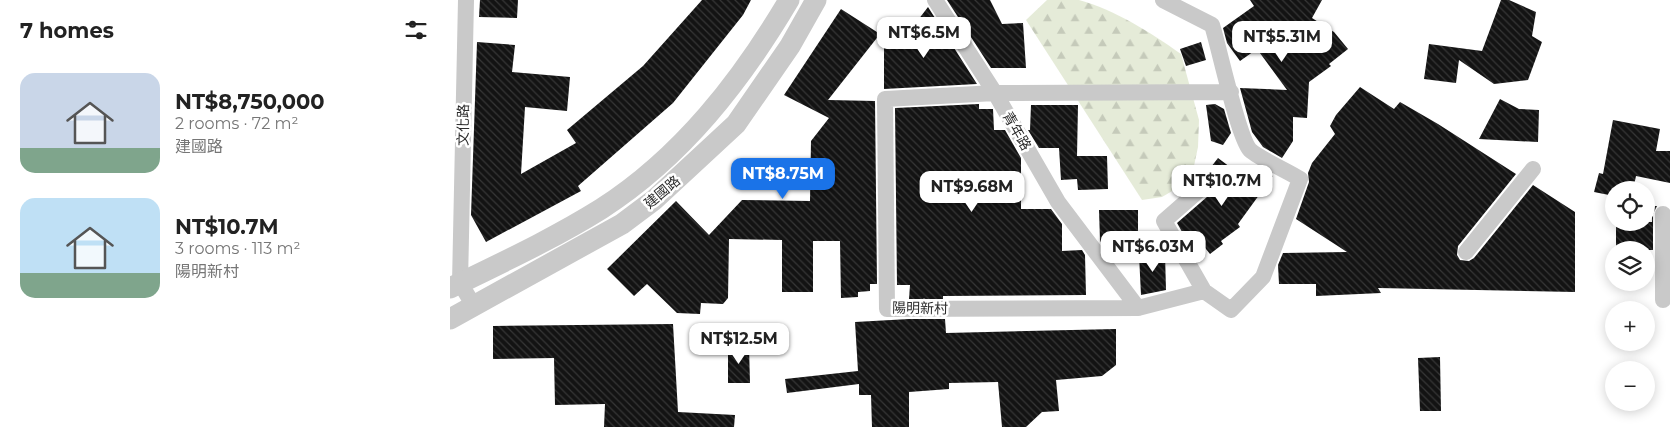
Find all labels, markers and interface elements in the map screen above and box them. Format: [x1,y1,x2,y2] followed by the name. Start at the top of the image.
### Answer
[402,16,430,44] icon: filters
[878,17,970,59] pin: NT$6.5M
[20,18,114,43] text: 7 homes
[1230,20,1334,63] pin: NT$5.31M
[888,23,960,42] text: NT$6.5M
[1243,27,1321,46] text: NT$5.31M
[175,89,325,114] text: NT$8,750,000
[60,93,120,153] icon: home
[454,104,472,146] street label: 文化路
[999,108,1035,154] street label: 青年路
[175,114,298,133] text: 2 rooms · 72 m²
[175,137,223,156] text: 建國路
[731,158,835,200] pin: NT$8.75M
[742,164,824,183] text: NT$8.75M
[1170,164,1274,207] pin: NT$10.7M
[920,170,1024,213] pin: NT$9.68M
[1183,171,1261,190] text: NT$10.7M
[640,172,684,212] street label: 建國路
[931,177,1013,196] text: NT$9.68M
[1605,181,1655,411] map controls
[1605,181,1655,231] button: locate
[175,214,278,239] text: NT$10.7M
[60,218,120,278] icon: home
[1101,230,1205,273] pin: NT$6.03M
[1112,237,1194,256] text: NT$6.03M
[175,239,300,258] text: 3 rooms · 113 m²
[1605,241,1655,291] button: layers
[175,262,239,281] text: 陽明新村
[892,299,948,317] street label: 陽明新村
[1605,301,1655,351] button: +
[687,322,791,365] pin: NT$12.5M
[700,329,778,348] text: NT$12.5M
[1605,361,1655,411] button: −

